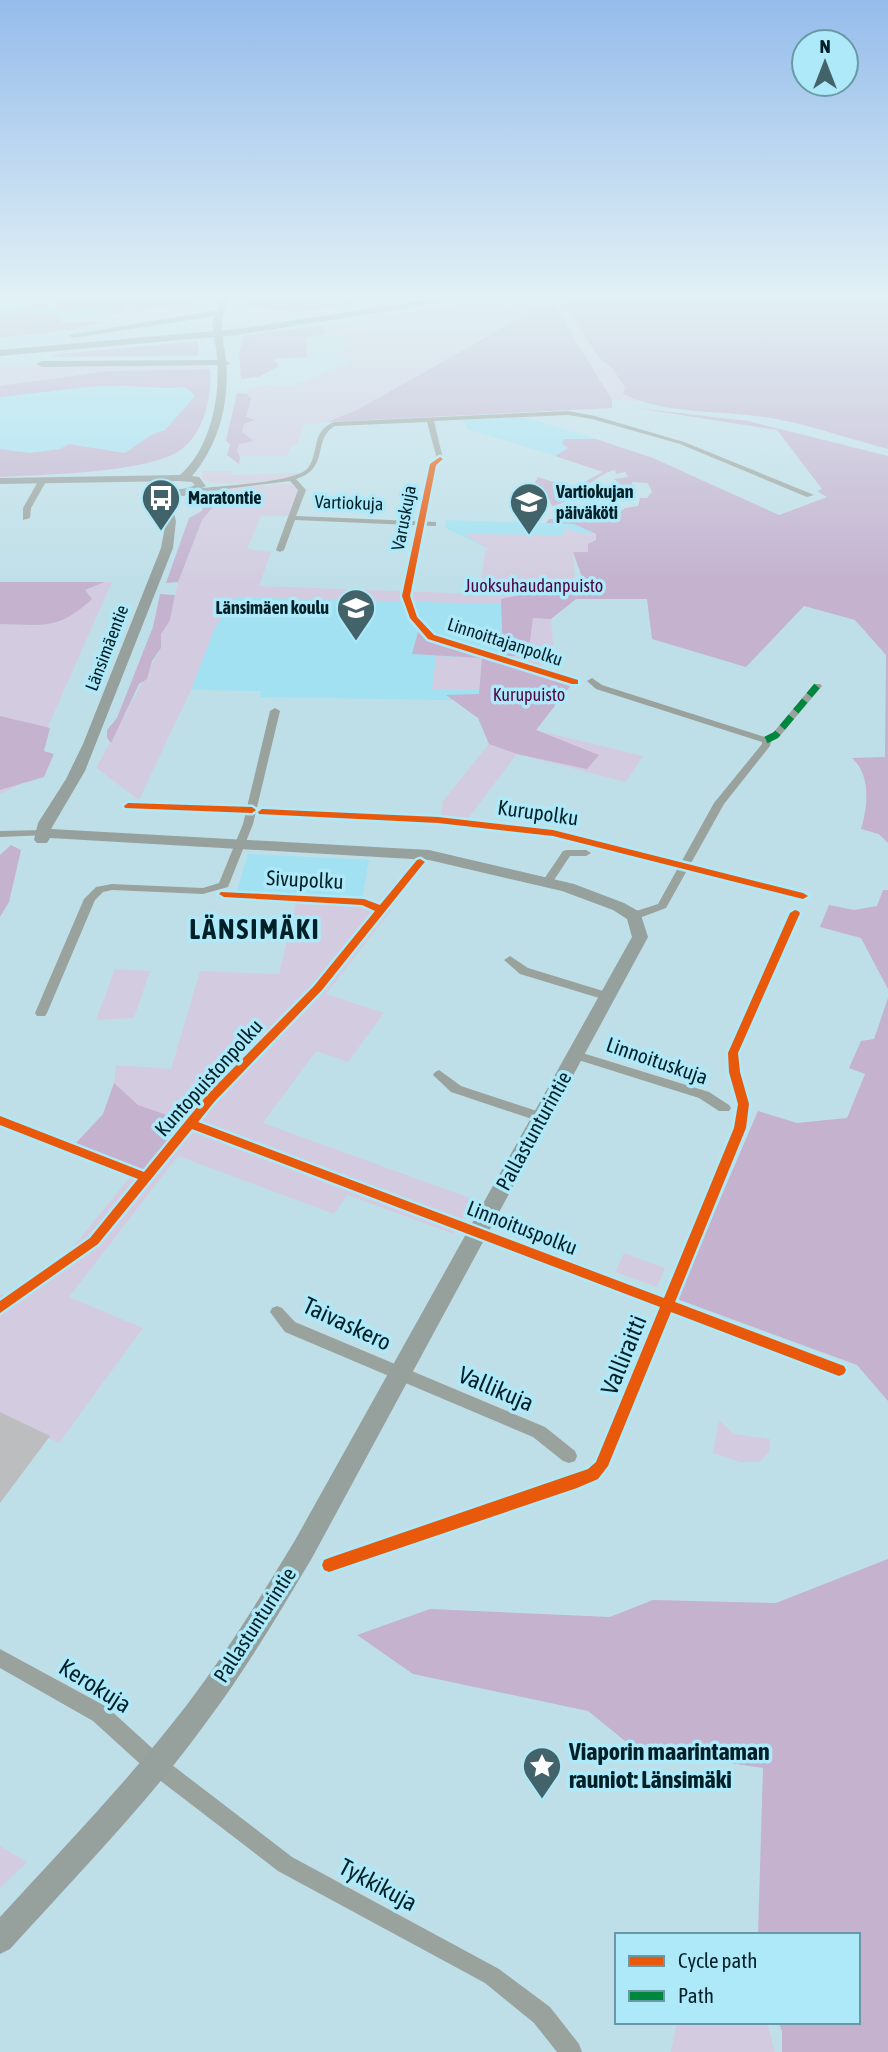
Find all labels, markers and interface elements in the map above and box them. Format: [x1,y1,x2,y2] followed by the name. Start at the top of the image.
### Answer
[790,28,860,98] north arrow
[819,35,831,57] text: N
[140,477,182,532] bus stop icon: Maratontie
[508,481,550,536] school or university icon: Vartiokujan päiväköti
[555,481,634,523] place label: Vartiokujan päiväköti
[387,483,420,552] street label: Varuskuja
[188,487,261,508] place label: Maratontie
[314,491,384,514] street label: Vartiokuja
[465,575,603,596] park label: Juoksuhaudanpuisto
[335,587,377,642] school or university icon: Länsimäen koulu
[216,597,329,618] place label: Länsimäen koulu
[81,602,133,694] street label: Länsimäentie
[445,613,565,670] street label: Linnoittajanpolku
[493,684,565,705] park label: Kurupuisto
[496,794,580,830] street label: Kurupolku
[266,865,344,893] street label: Sivupolku
[189,913,321,945] district label: LÄNSIMÄKI
[149,1014,267,1141] street label: Kuntopuistonpolku
[603,1032,711,1089] street label: Linnoituskuja
[491,1067,576,1194] street label: Pallastunturintie
[464,1195,581,1259] street label: Linnoituspolku
[299,1291,396,1356] street label: Taivaskero
[595,1311,652,1398] street label: Valliraitti
[454,1361,538,1416] street label: Vallikuja
[208,1563,300,1686] street label: Pallastunturintie
[54,1653,136,1718] street label: Kerokuja
[568,1738,770,1793] place label: Viaporin maarintaman rauniot: Länsimäki
[521,1745,563,1800] place icon: Viaporin maarintaman rauniot: Länsimäki
[335,1853,422,1916] street label: Tykkikuja
[615,1933,860,2024] legend
[678,1948,757,1972] text: Cycle path
[678,1983,714,2007] text: Path

